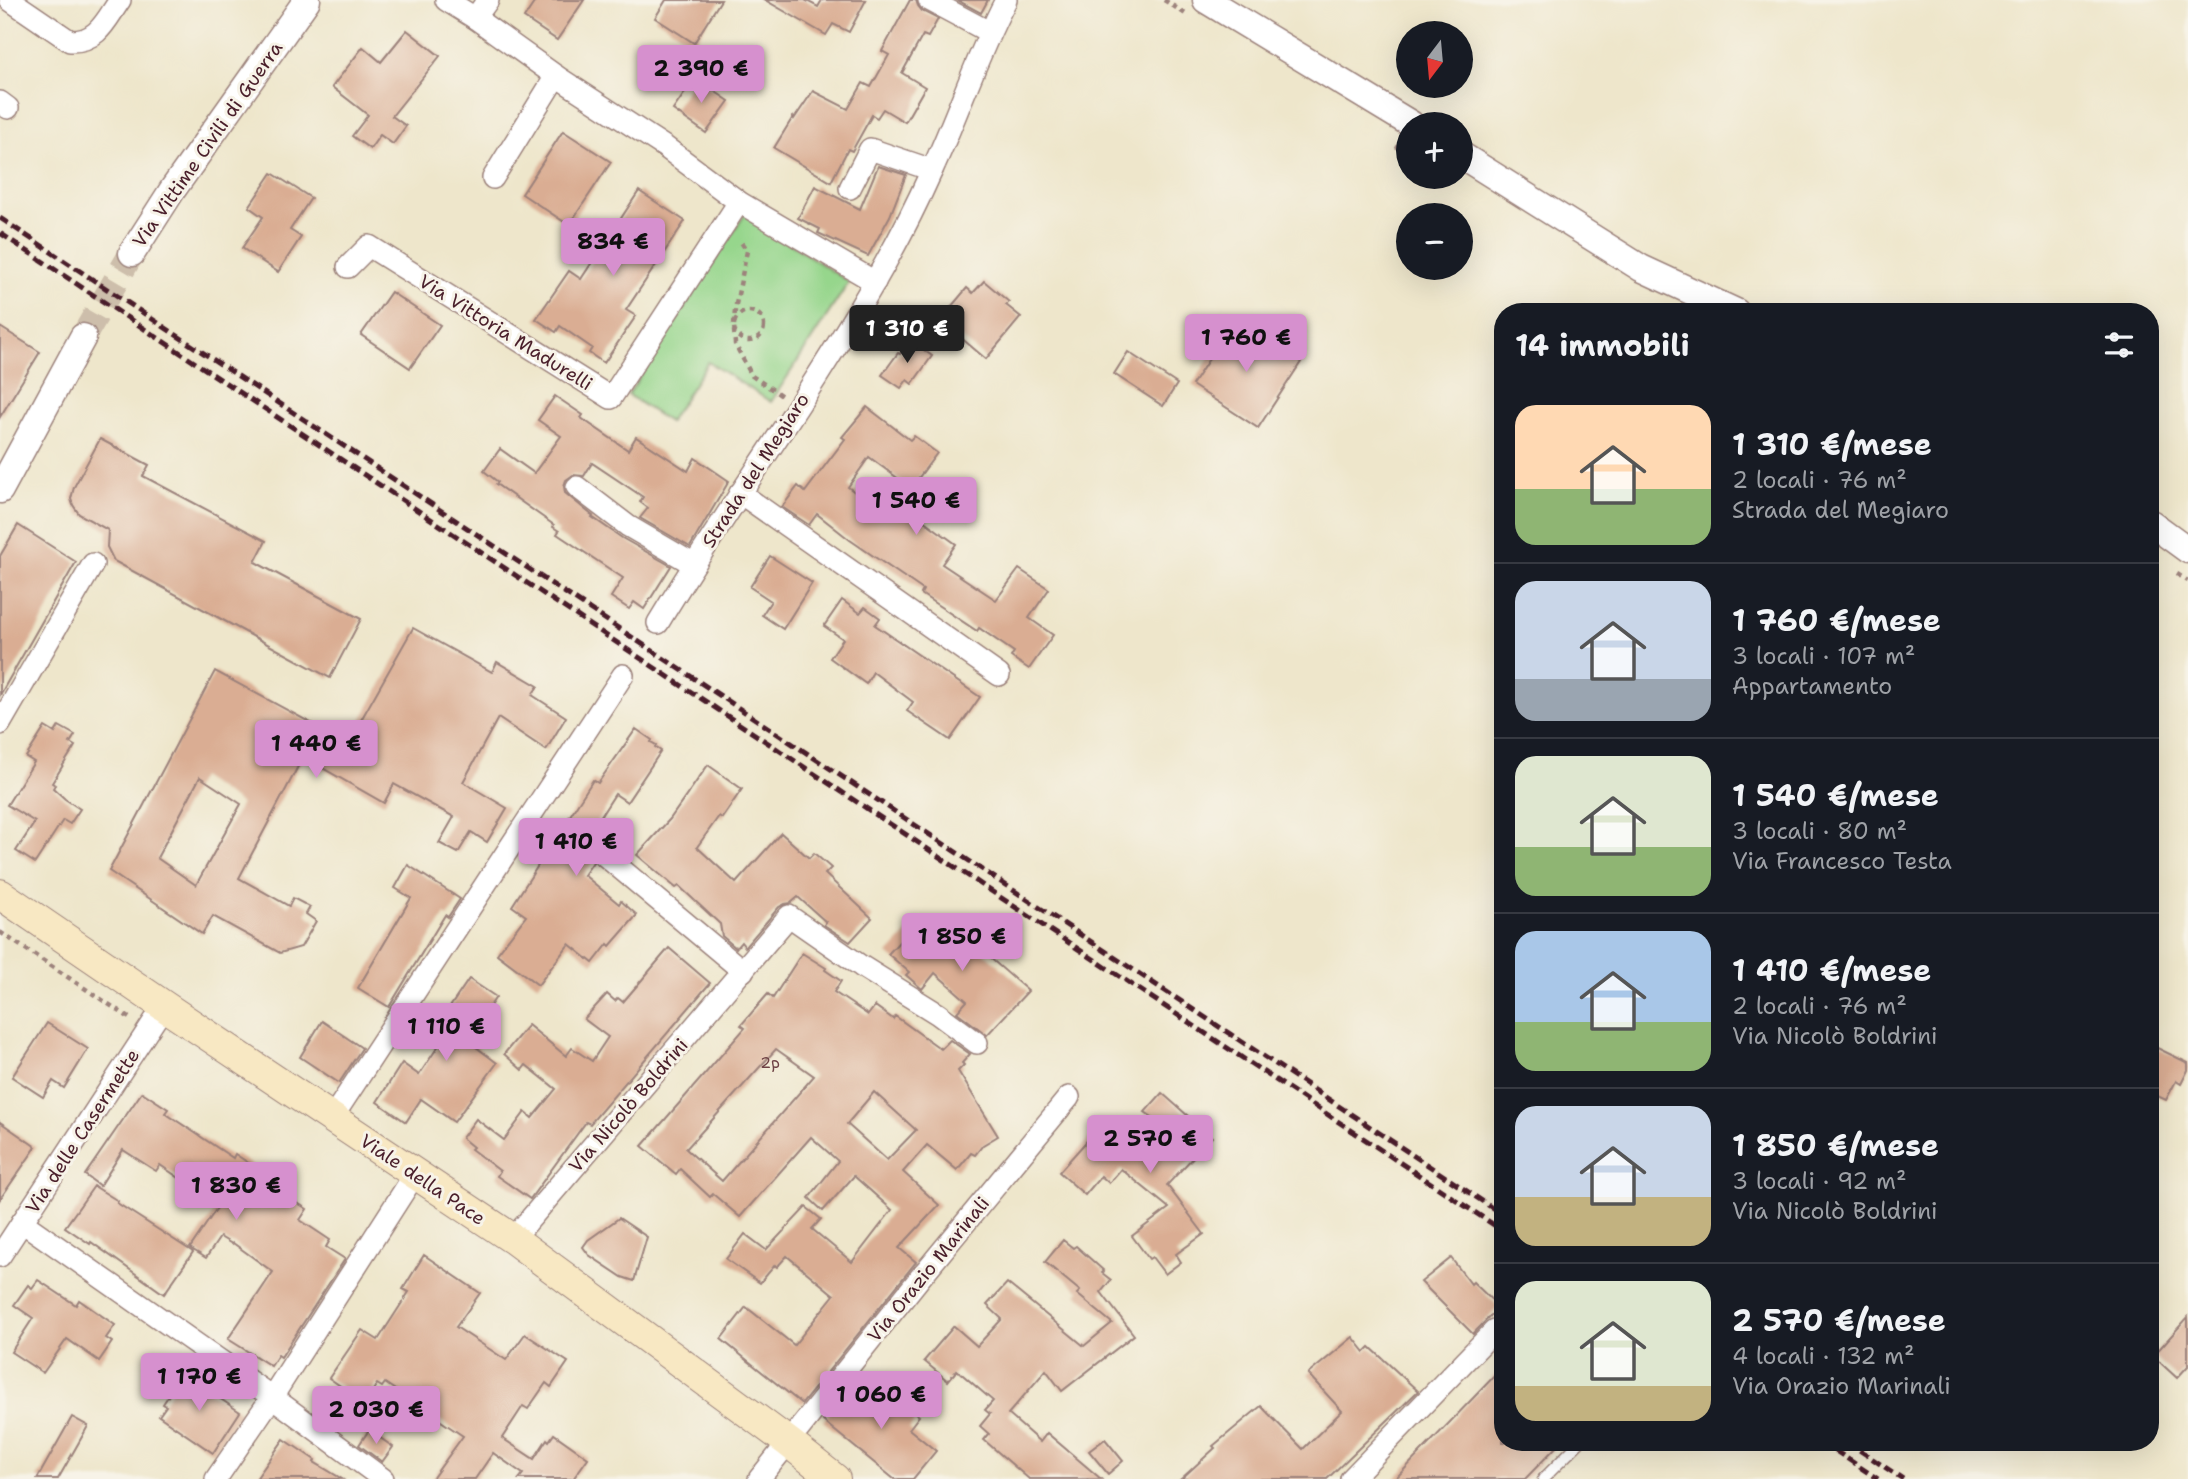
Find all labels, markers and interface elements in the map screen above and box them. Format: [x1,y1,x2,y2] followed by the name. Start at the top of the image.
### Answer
[1396,21,1474,98] north arrow
[1396,21,1473,280] map controls
[127,36,288,252] street label: Via Vittime Civili di Guerra
[636,46,766,105] pin: 2 390 €
[653,53,749,83] text: 2 390 €
[1396,112,1473,189] button: +
[1396,203,1473,280] button: −
[564,218,662,278] pin: 834 €
[577,226,649,256] text: 834 €
[414,269,597,396] street label: Via Vittoria Madurelli
[842,306,972,365] pin: 1 310 €
[865,313,949,343] text: 1 310 €
[1181,314,1311,374] pin: 1 760 €
[1201,322,1291,352] text: 1 760 €
[1515,325,1690,366] text: 14 immobili
[2100,326,2138,364] icon: filters
[696,388,815,552] street label: Strada del Megiaro
[1732,424,1932,465] text: 1 310 €/mese
[1571,433,1655,517] icon: home
[1732,465,1907,495] text: 2 locali · 76 m²
[851,477,981,537] pin: 1 540 €
[872,485,960,515] text: 1 540 €
[1732,495,1949,525] text: Strada del Megiaro
[1732,600,1941,641] text: 1 760 €/mese
[1571,609,1655,693] icon: home
[1732,641,1915,671] text: 3 locali · 107 m²
[1732,671,1892,701] text: Appartamento
[251,720,381,780] pin: 1 440 €
[271,728,361,758] text: 1 440 €
[1732,775,1939,816] text: 1 540 €/mese
[1571,784,1655,868] icon: home
[1732,816,1907,846] text: 3 locali · 80 m²
[511,818,641,878] pin: 1 410 €
[535,826,617,856] text: 1 410 €
[1732,846,1952,876] text: Via Francesco Testa
[897,914,1027,973] pin: 1 850 €
[918,921,1006,951] text: 1 850 €
[1732,950,1931,991] text: 1 410 €/mese
[1571,959,1655,1043] icon: home
[1732,991,1907,1021] text: 2 locali · 76 m²
[381,1004,511,1063] pin: 1 110 €
[407,1011,485,1041] text: 1 110 €
[1732,1021,1938,1051] text: Via Nicolò Boldrini
[563,1033,694,1178] street label: Via Nicolò Boldrini
[20,1044,145,1218] street label: Via delle Casermette
[760,1052,780,1073] house number: 2p
[1085,1116,1215,1175] pin: 2 570 €
[1103,1123,1197,1153] text: 2 570 €
[1732,1125,1939,1166] text: 1 850 €/mese
[355,1128,490,1231] street label: Viale della Pace
[1571,1134,1655,1218] icon: home
[171,1162,301,1222] pin: 1 830 €
[1732,1166,1907,1196] text: 3 locali · 92 m²
[191,1170,281,1200] text: 1 830 €
[862,1191,995,1347] street label: Via Orazio Marinali
[1732,1196,1938,1226] text: Via Nicolò Boldrini
[1732,1300,1946,1341] text: 2 570 €/mese
[1571,1309,1655,1393] icon: home
[1732,1341,1915,1371] text: 4 locali · 132 m²
[134,1354,264,1413] pin: 1 170 €
[157,1361,241,1391] text: 1 170 €
[1732,1371,1951,1401] text: Via Orazio Marinali
[816,1372,946,1431] pin: 1 060 €
[836,1379,926,1409] text: 1 060 €
[311,1386,441,1446] pin: 2 030 €
[328,1394,424,1424] text: 2 030 €

